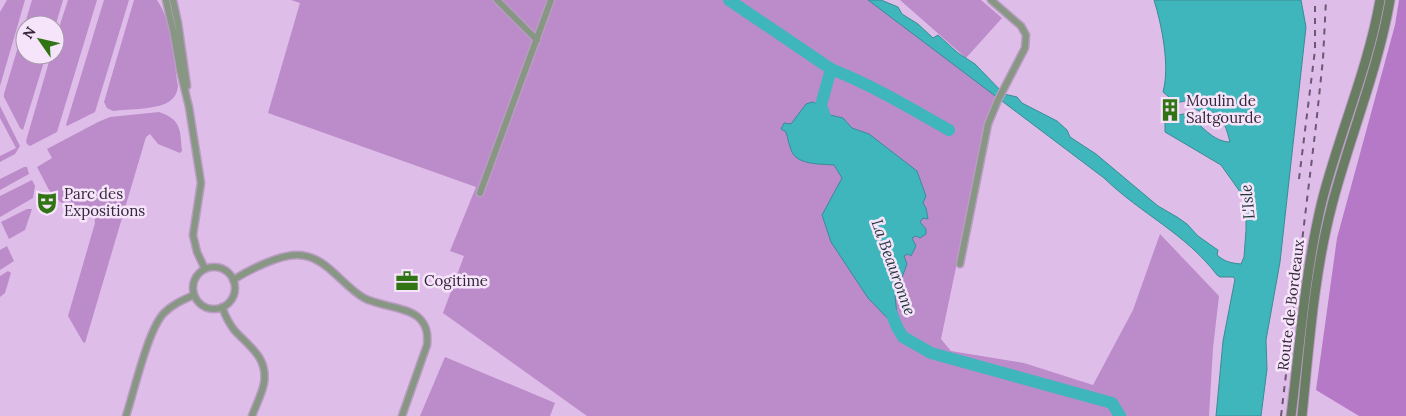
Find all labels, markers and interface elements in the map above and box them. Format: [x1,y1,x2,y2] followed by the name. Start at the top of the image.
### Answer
[15,15,65,65] north arrow
[19,23,40,42] text: N
[1186,91,1262,127] place label: Moulin de Saltgourde
[1157,97,1183,123] building icon: Moulin de Saltgourde
[1235,183,1259,220] water label: L'Isle
[64,184,145,220] place label: Parc des Expositions
[34,190,60,216] theatre icon: Parc des Expositions
[867,216,921,318] water label: La Beauronne
[1273,238,1308,372] street label: Route de Bordeaux
[394,268,420,294] office icon: Cogitime
[424,271,488,290] place label: Cogitime

